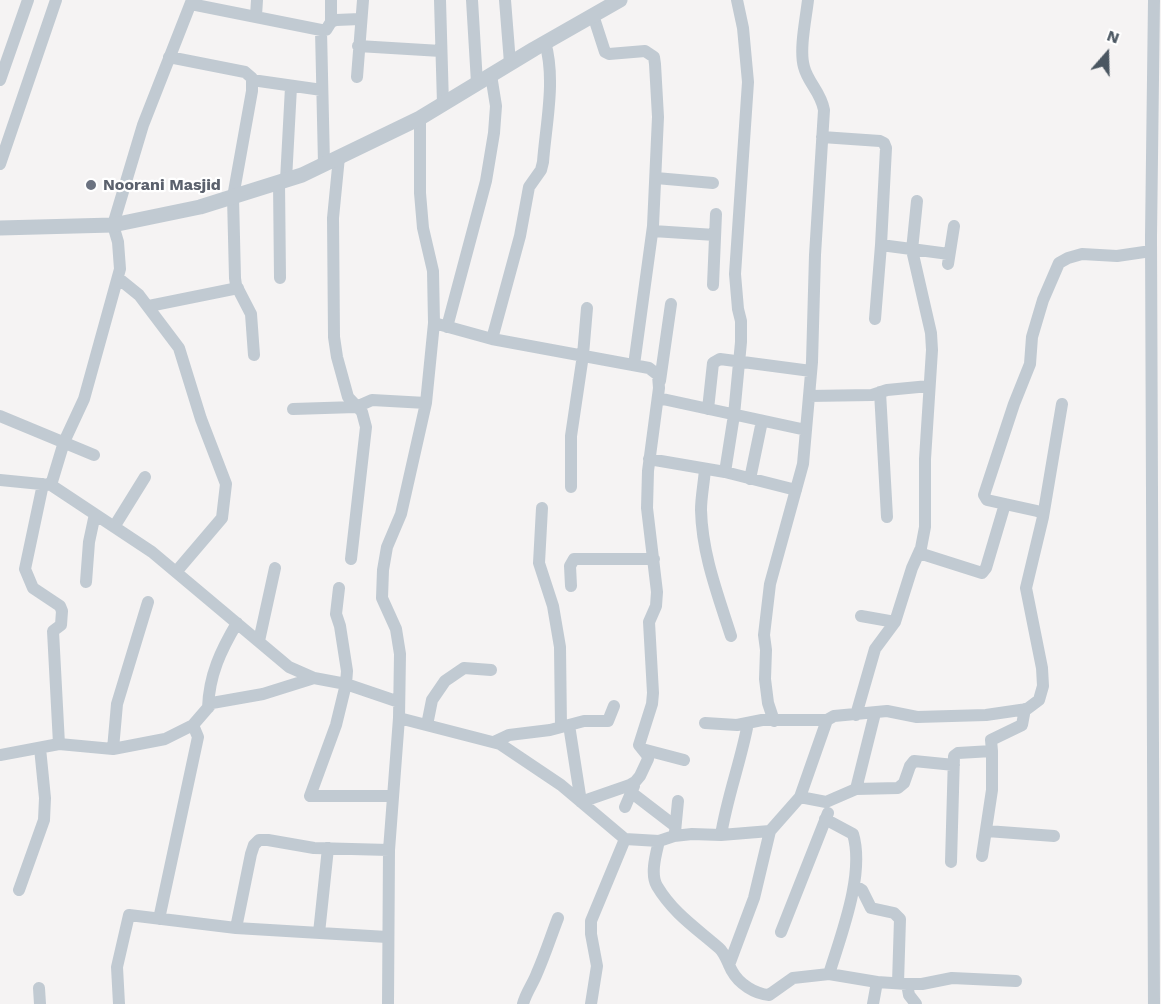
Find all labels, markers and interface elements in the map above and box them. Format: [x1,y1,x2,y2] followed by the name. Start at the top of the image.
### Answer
[1077,24,1137,84] north arrow
[1104,26,1122,48] text: N
[103,175,221,195] place label: Noorani Masjid
[84,178,98,192] marker: Noorani Masjid

